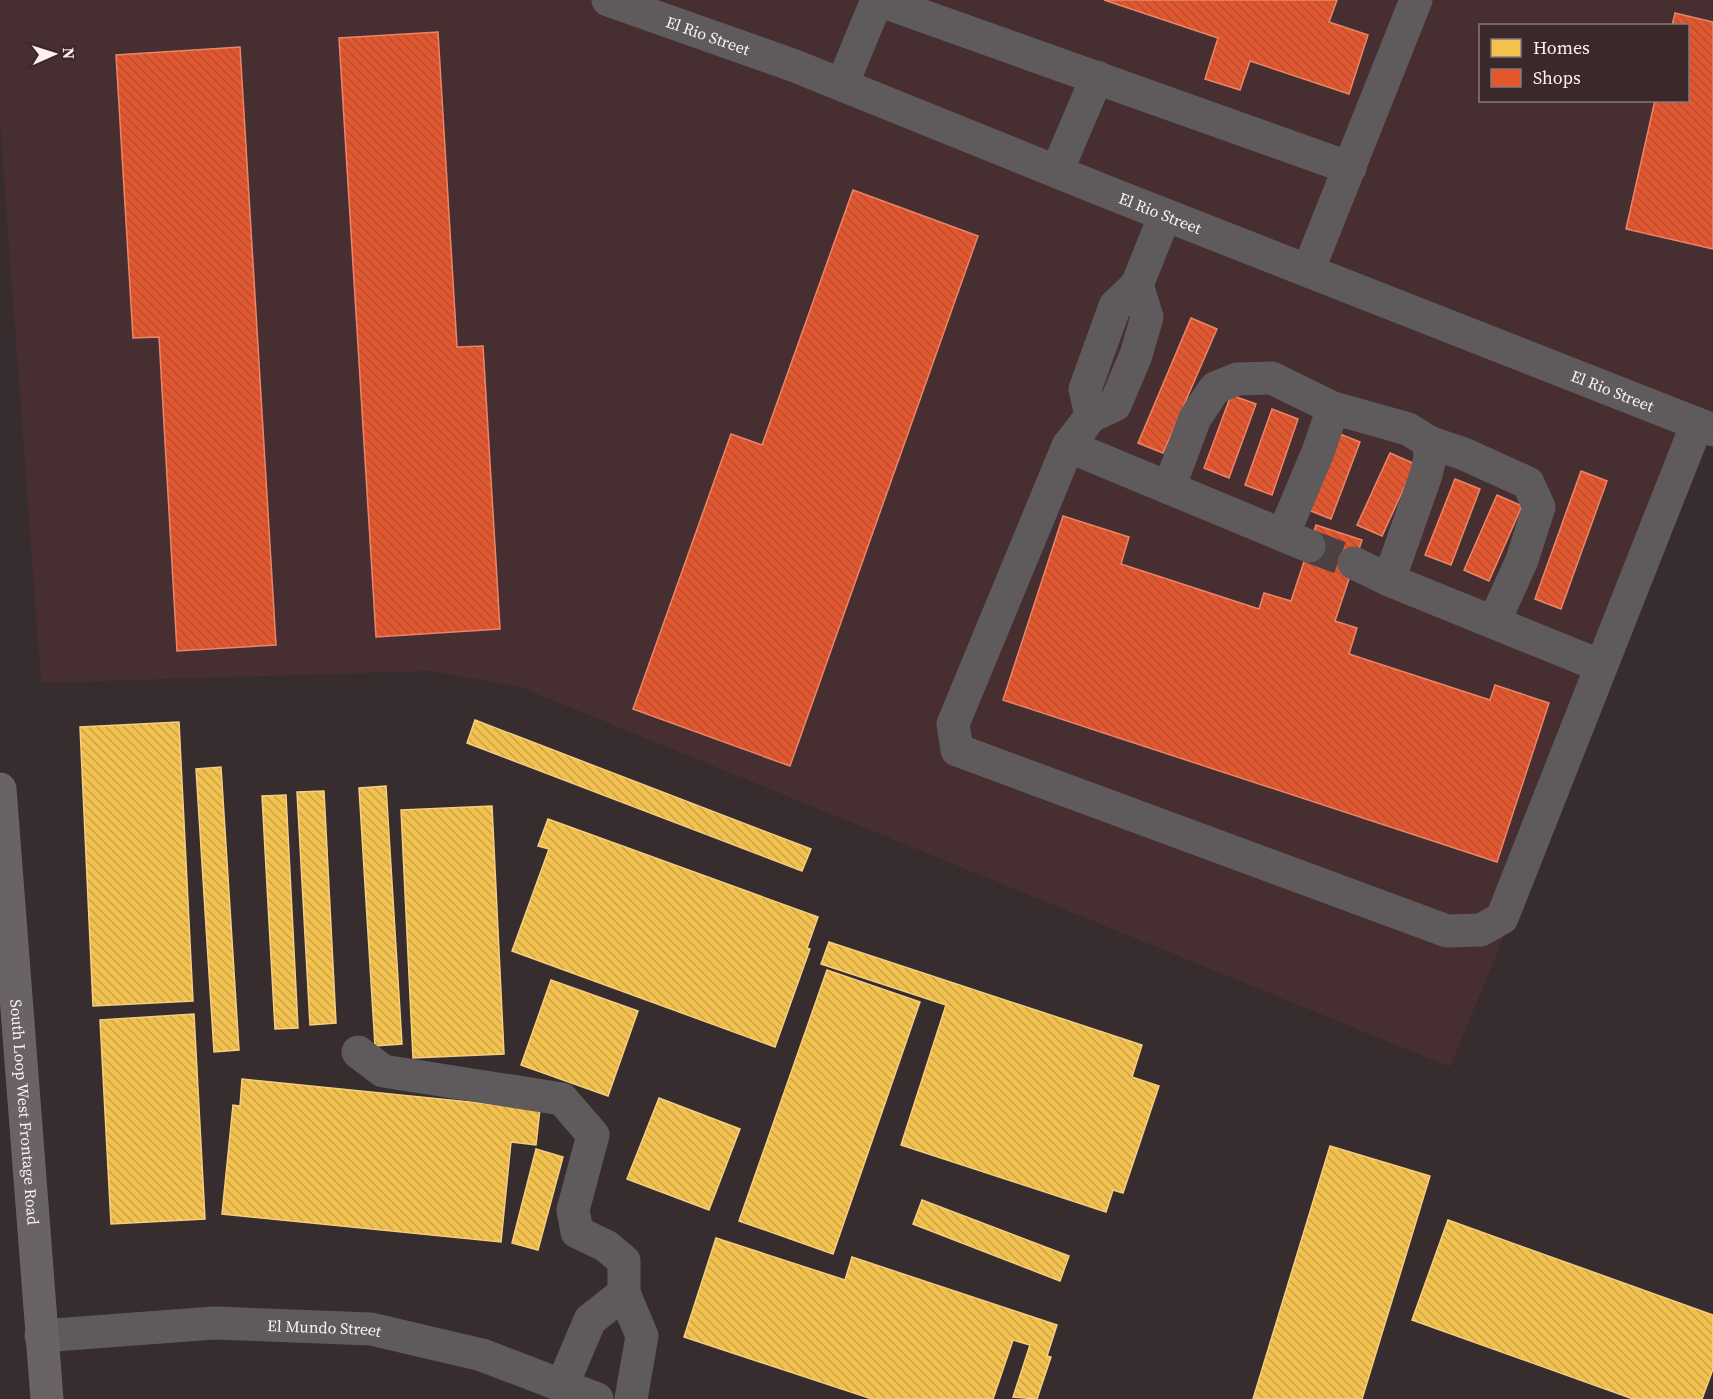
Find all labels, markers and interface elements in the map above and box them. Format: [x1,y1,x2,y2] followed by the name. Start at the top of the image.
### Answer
[663,10,754,60] street label: El Rio Street
[24,24,84,84] north arrow
[1479,24,1689,102] legend
[1533,35,1590,60] text: Homes
[58,47,80,60] text: N
[1533,65,1581,90] text: Shops
[1116,187,1206,239] street label: El Rio Street
[1568,364,1658,417] street label: El Rio Street
[5,998,45,1226] street label: South Loop West Frontage Road
[267,1314,385,1342] street label: El Mundo Street

